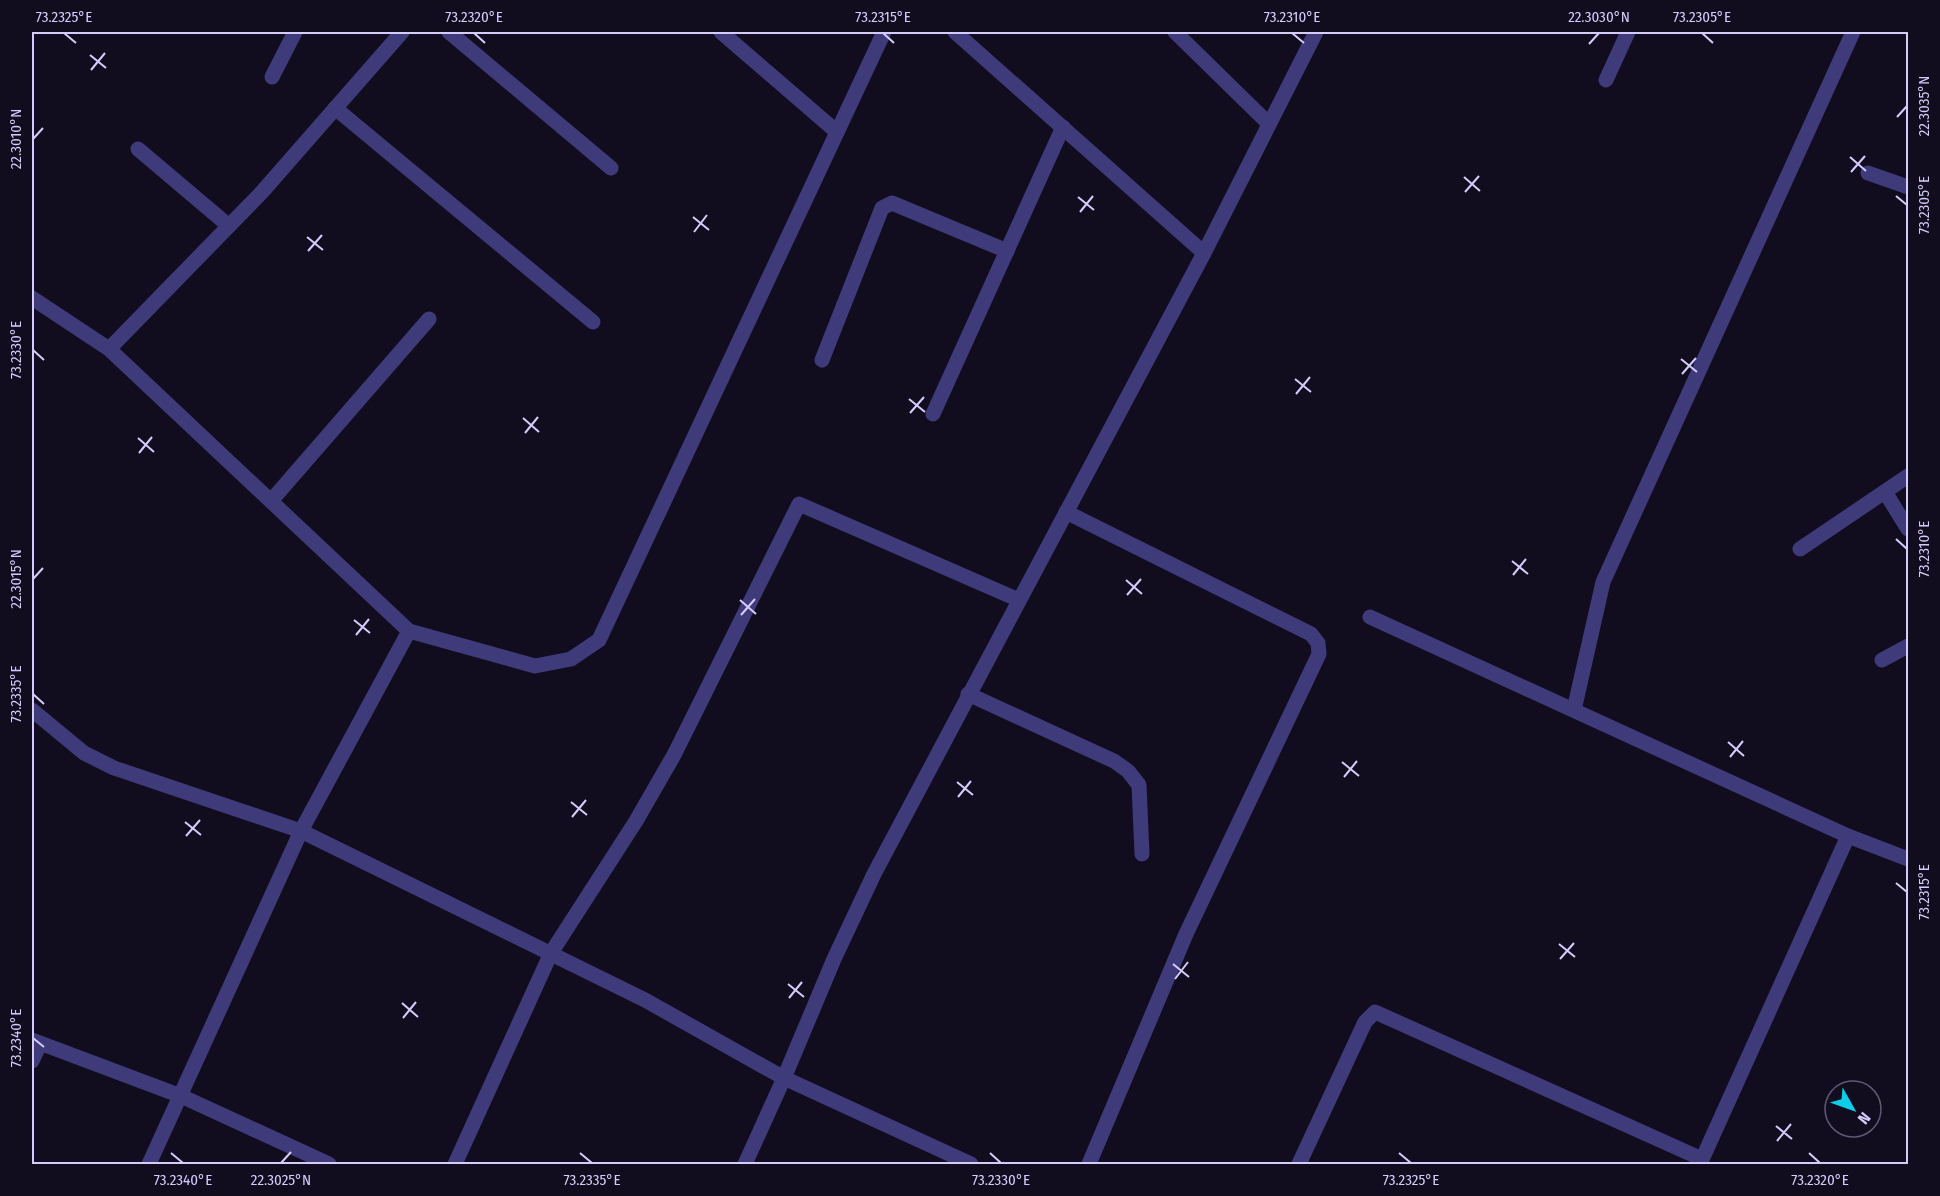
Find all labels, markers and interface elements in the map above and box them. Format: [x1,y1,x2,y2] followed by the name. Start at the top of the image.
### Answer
[36,8,92,26] text: 73.2325°E
[445,8,503,26] text: 73.2320°E
[855,8,911,26] text: 73.2315°E
[1264,8,1320,26] text: 73.2310°E
[1568,8,1630,26] text: 22.3030°N
[1673,8,1731,26] text: 73.2305°E
[1915,76,1933,136] text: 22.3035°N
[7,109,25,169] text: 22.3010°N
[1915,176,1933,234] text: 73.2305°E
[7,321,25,379] text: 73.2330°E
[1915,521,1933,577] text: 73.2310°E
[7,549,25,609] text: 22.3015°N
[7,666,25,722] text: 73.2335°E
[1915,864,1933,920] text: 73.2315°E
[7,1009,25,1067] text: 73.2340°E
[1823,1079,1883,1139] north arrow
[1854,1109,1874,1128] text: N
[154,1171,212,1189] text: 73.2340°E
[251,1171,311,1189] text: 22.3025°N
[564,1171,620,1189] text: 73.2335°E
[972,1171,1030,1189] text: 73.2330°E
[1383,1171,1439,1189] text: 73.2325°E
[1791,1171,1849,1189] text: 73.2320°E

